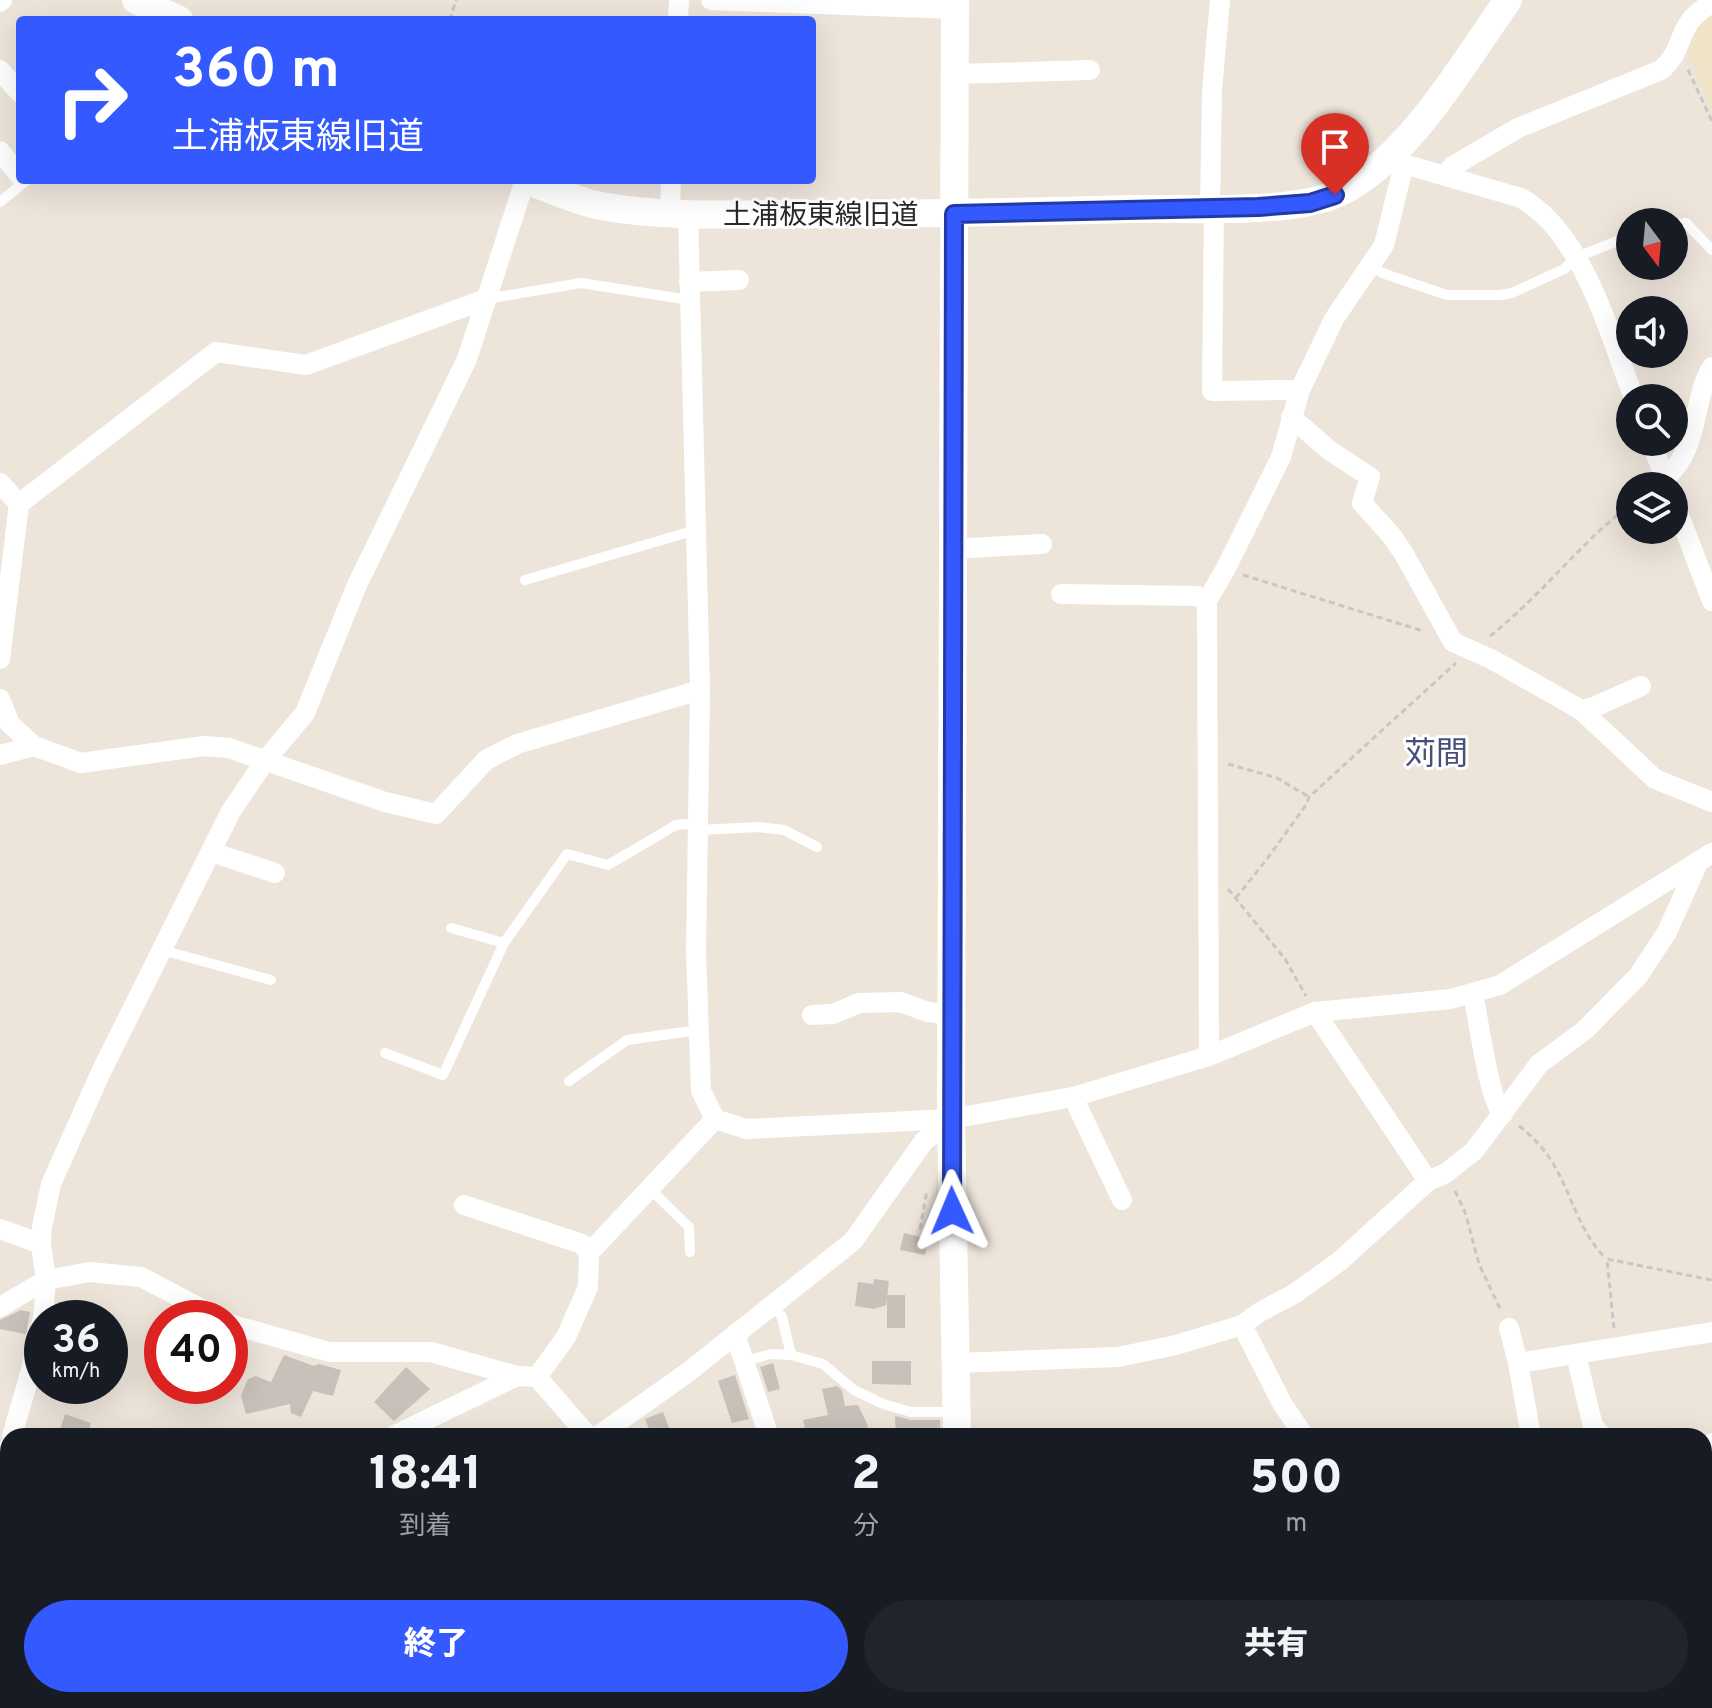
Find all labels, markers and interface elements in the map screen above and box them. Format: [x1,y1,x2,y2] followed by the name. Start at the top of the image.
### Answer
[172,37,340,107] text: 360 m
[40,48,144,152] icon: right
[1301,113,1369,195] pin
[172,116,424,162] text: 土浦板東線旧道
[1313,125,1357,169] icon: arrive
[723,199,919,235] street label: 土浦板東線旧道
[1616,208,1688,280] north arrow
[1616,208,1688,544] map controls
[1616,296,1688,368] button: sound
[1616,384,1688,456] button: search
[1616,472,1688,544] button: layers
[1404,736,1468,776] district label: 苅間
[910,1169,994,1253] position arrow
[144,1300,248,1404] speed limit sign: 40
[52,1317,100,1367] text: 36
[52,1359,100,1385] text: km/h
[369,1446,482,1506] text: 18:41
[851,1446,881,1506] text: 2
[1250,1450,1343,1510] text: 500
[1285,1508,1307,1541] text: m
[400,1511,452,1544] text: 到着
[853,1511,879,1544] text: 分
[24,1600,848,1692] button: 終了
[864,1600,1688,1692] button: 共有

